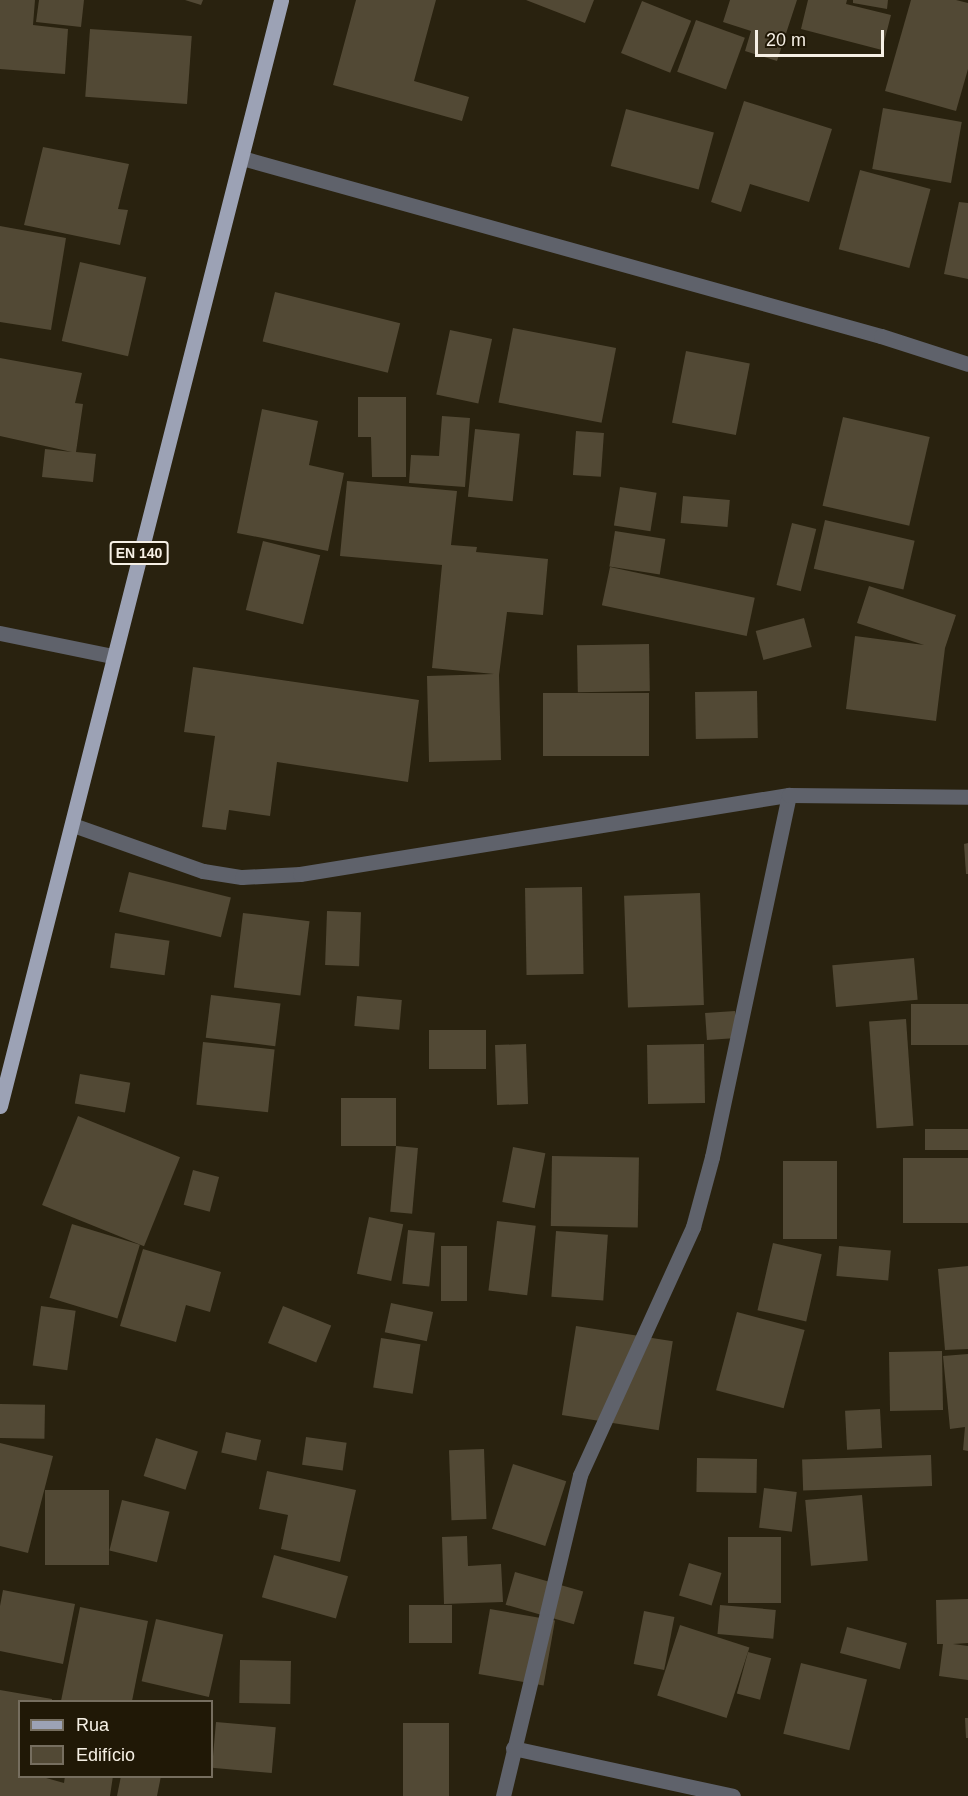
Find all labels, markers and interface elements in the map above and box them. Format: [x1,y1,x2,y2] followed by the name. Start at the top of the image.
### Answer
[758,18,887,56] scale bar
[766,30,806,50] text: 20 m
[109,542,169,564] road number: EN 140
[18,1700,213,1778] legend
[76,1715,109,1735] text: Rua
[76,1745,135,1765] text: Edifício

